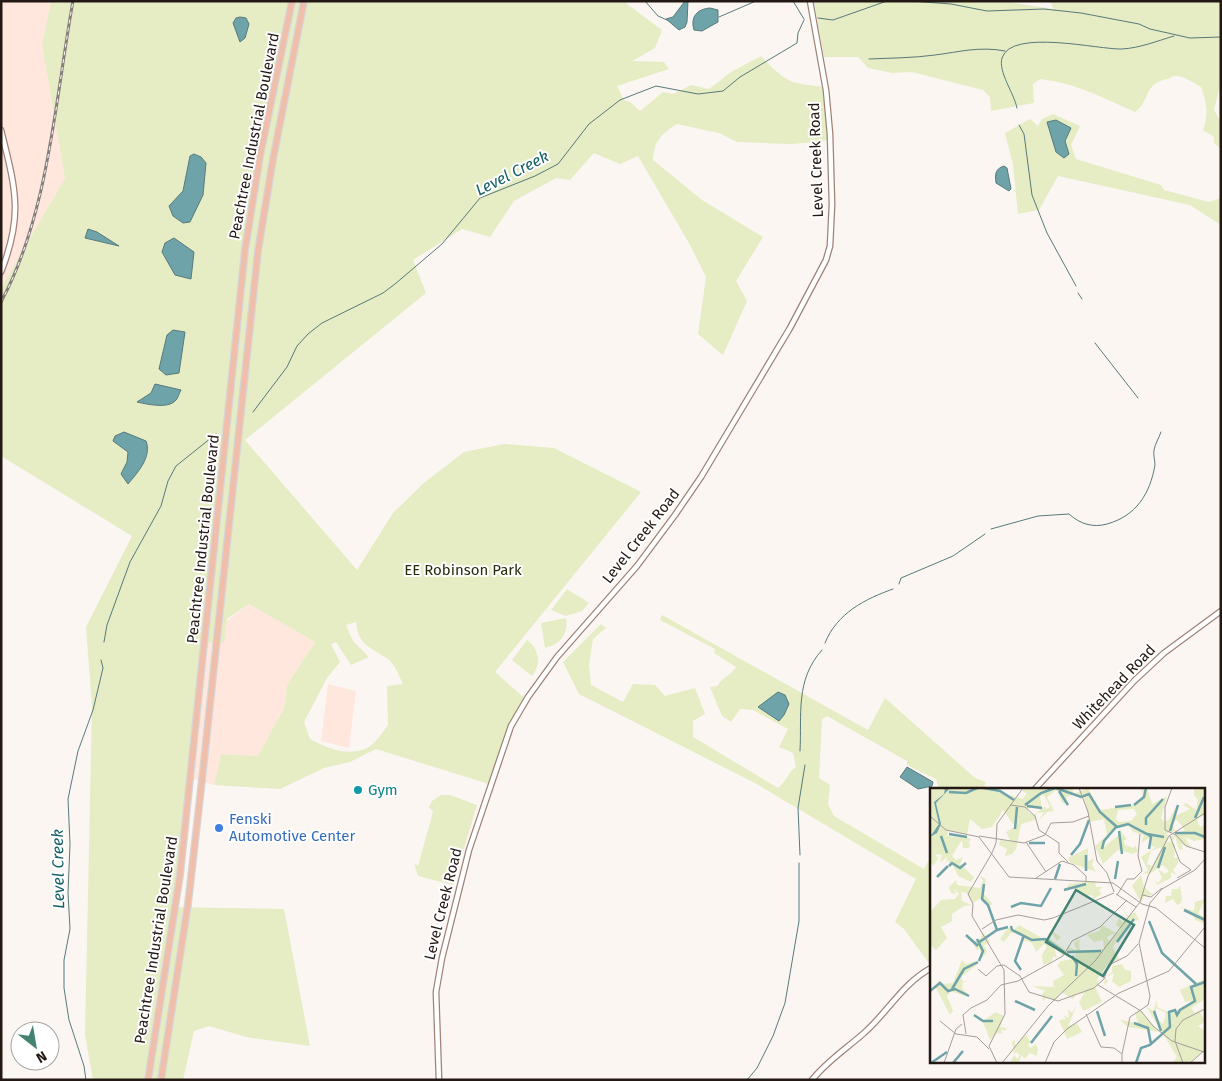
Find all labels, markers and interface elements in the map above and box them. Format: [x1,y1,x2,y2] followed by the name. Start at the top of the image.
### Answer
[225,31,283,241] street label: Peachtree Industrial Boulevard
[805,102,827,218] street label: Level Creek Road
[472,146,552,200] water label: Level Creek
[183,434,223,644] street label: Peachtree Industrial Boulevard
[598,485,684,587] street label: Level Creek Road
[404,561,522,579] park label: EE Robinson Park
[1069,641,1159,733] street label: Whitehead Road
[368,781,398,799] place label: Gym
[352,784,364,796] marker: Gym
[930,788,1204,1064] inset map
[229,810,355,845] place label: Fenski Automotive Center
[213,822,225,834] marker: Fenski Automotive Center
[48,829,68,909] water label: Level Creek
[131,835,181,1045] street label: Peachtree Industrial Boulevard
[420,846,466,962] street label: Level Creek Road
[10,1021,60,1071] north arrow
[33,1047,50,1066] text: N

